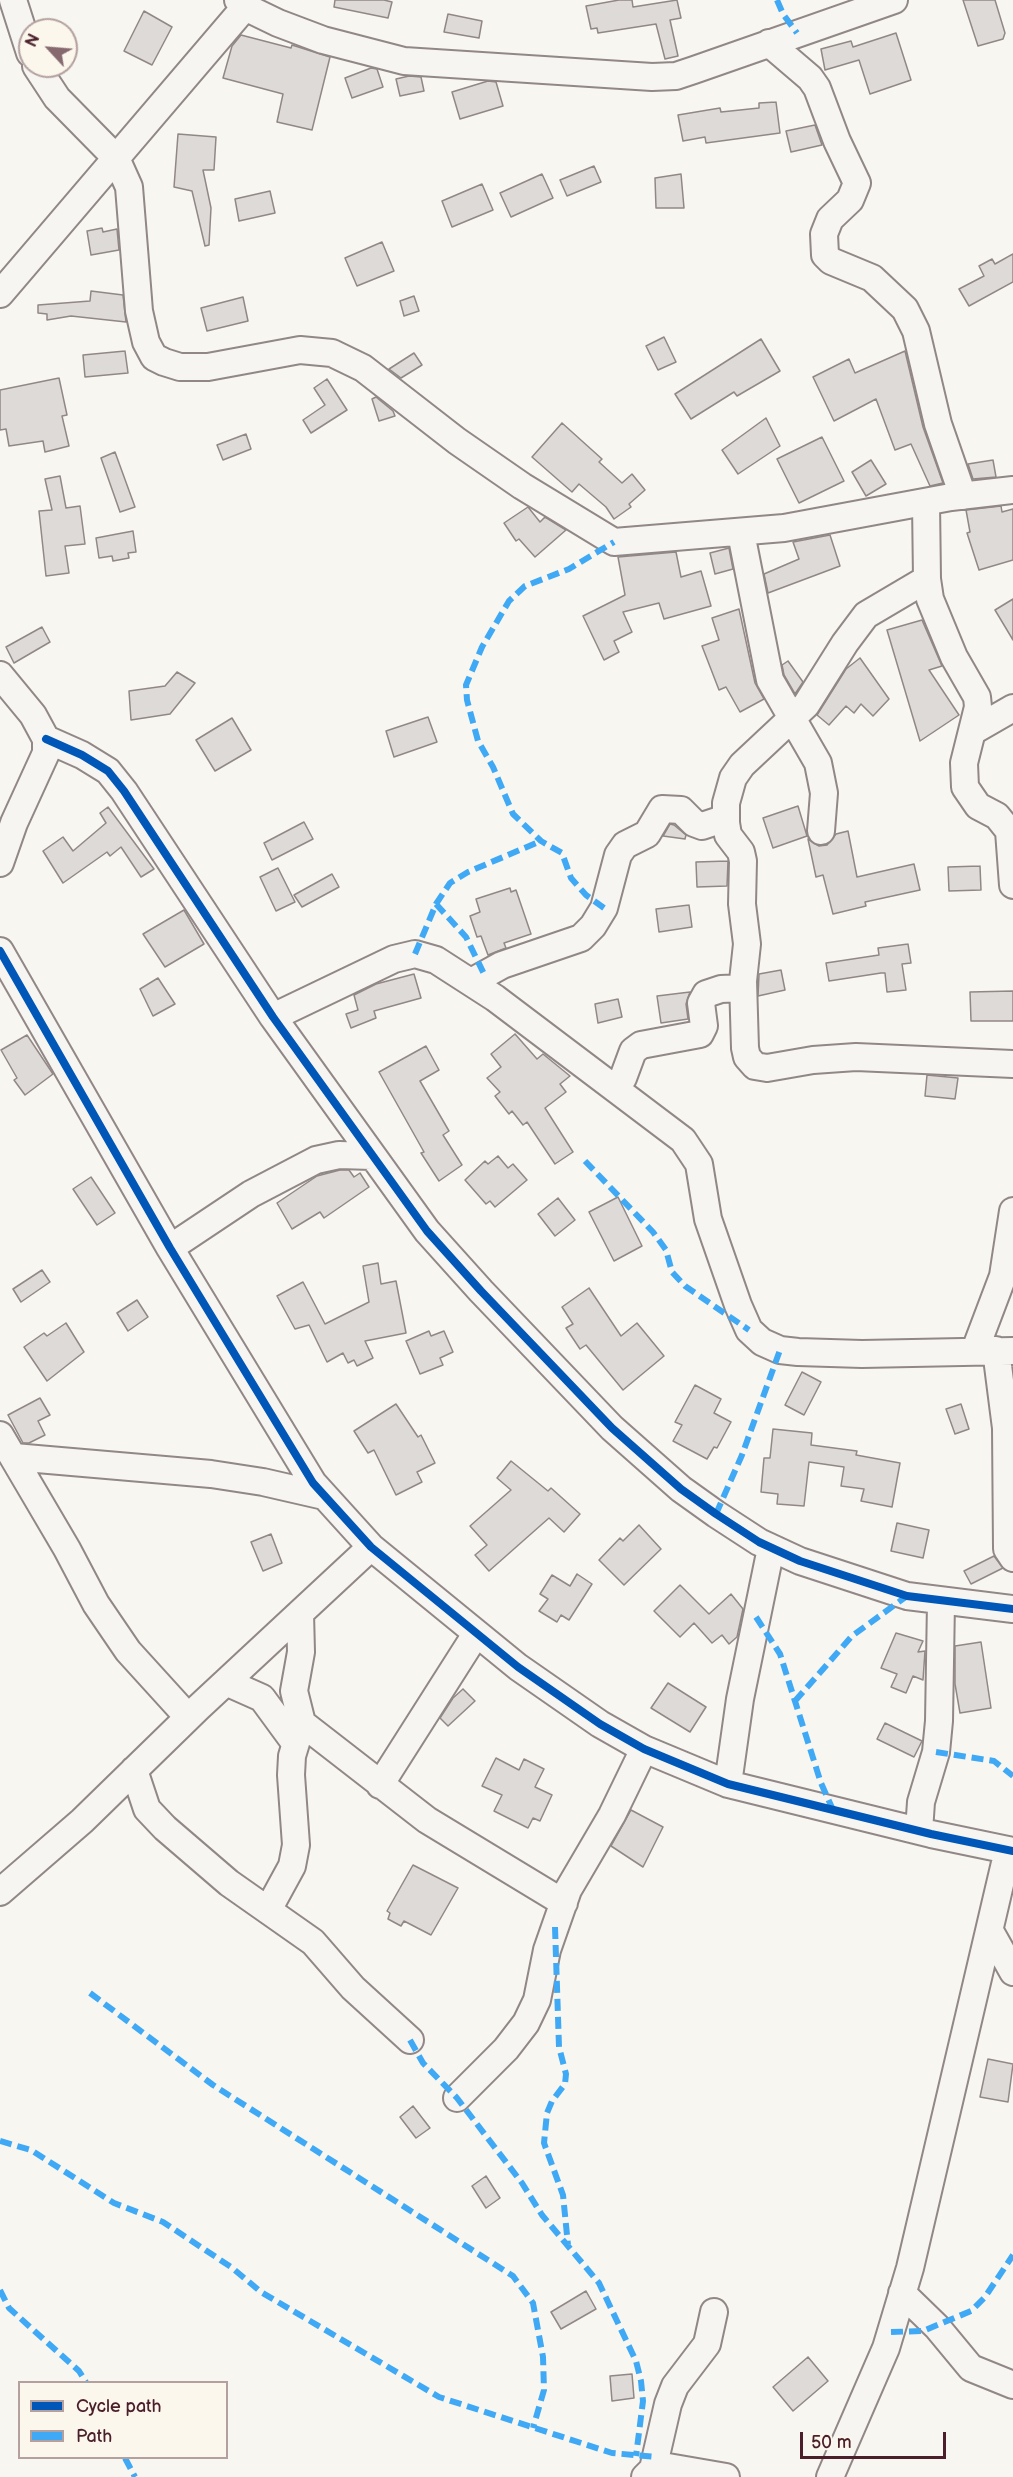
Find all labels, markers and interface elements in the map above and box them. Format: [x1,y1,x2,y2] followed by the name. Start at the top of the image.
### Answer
[18,18,78,78] north arrow
[22,31,44,50] text: N
[18,2381,228,2459] legend
[76,2396,162,2417] text: Cycle path
[803,2420,948,2458] scale bar
[76,2426,112,2447] text: Path
[811,2432,852,2453] text: 50 m

